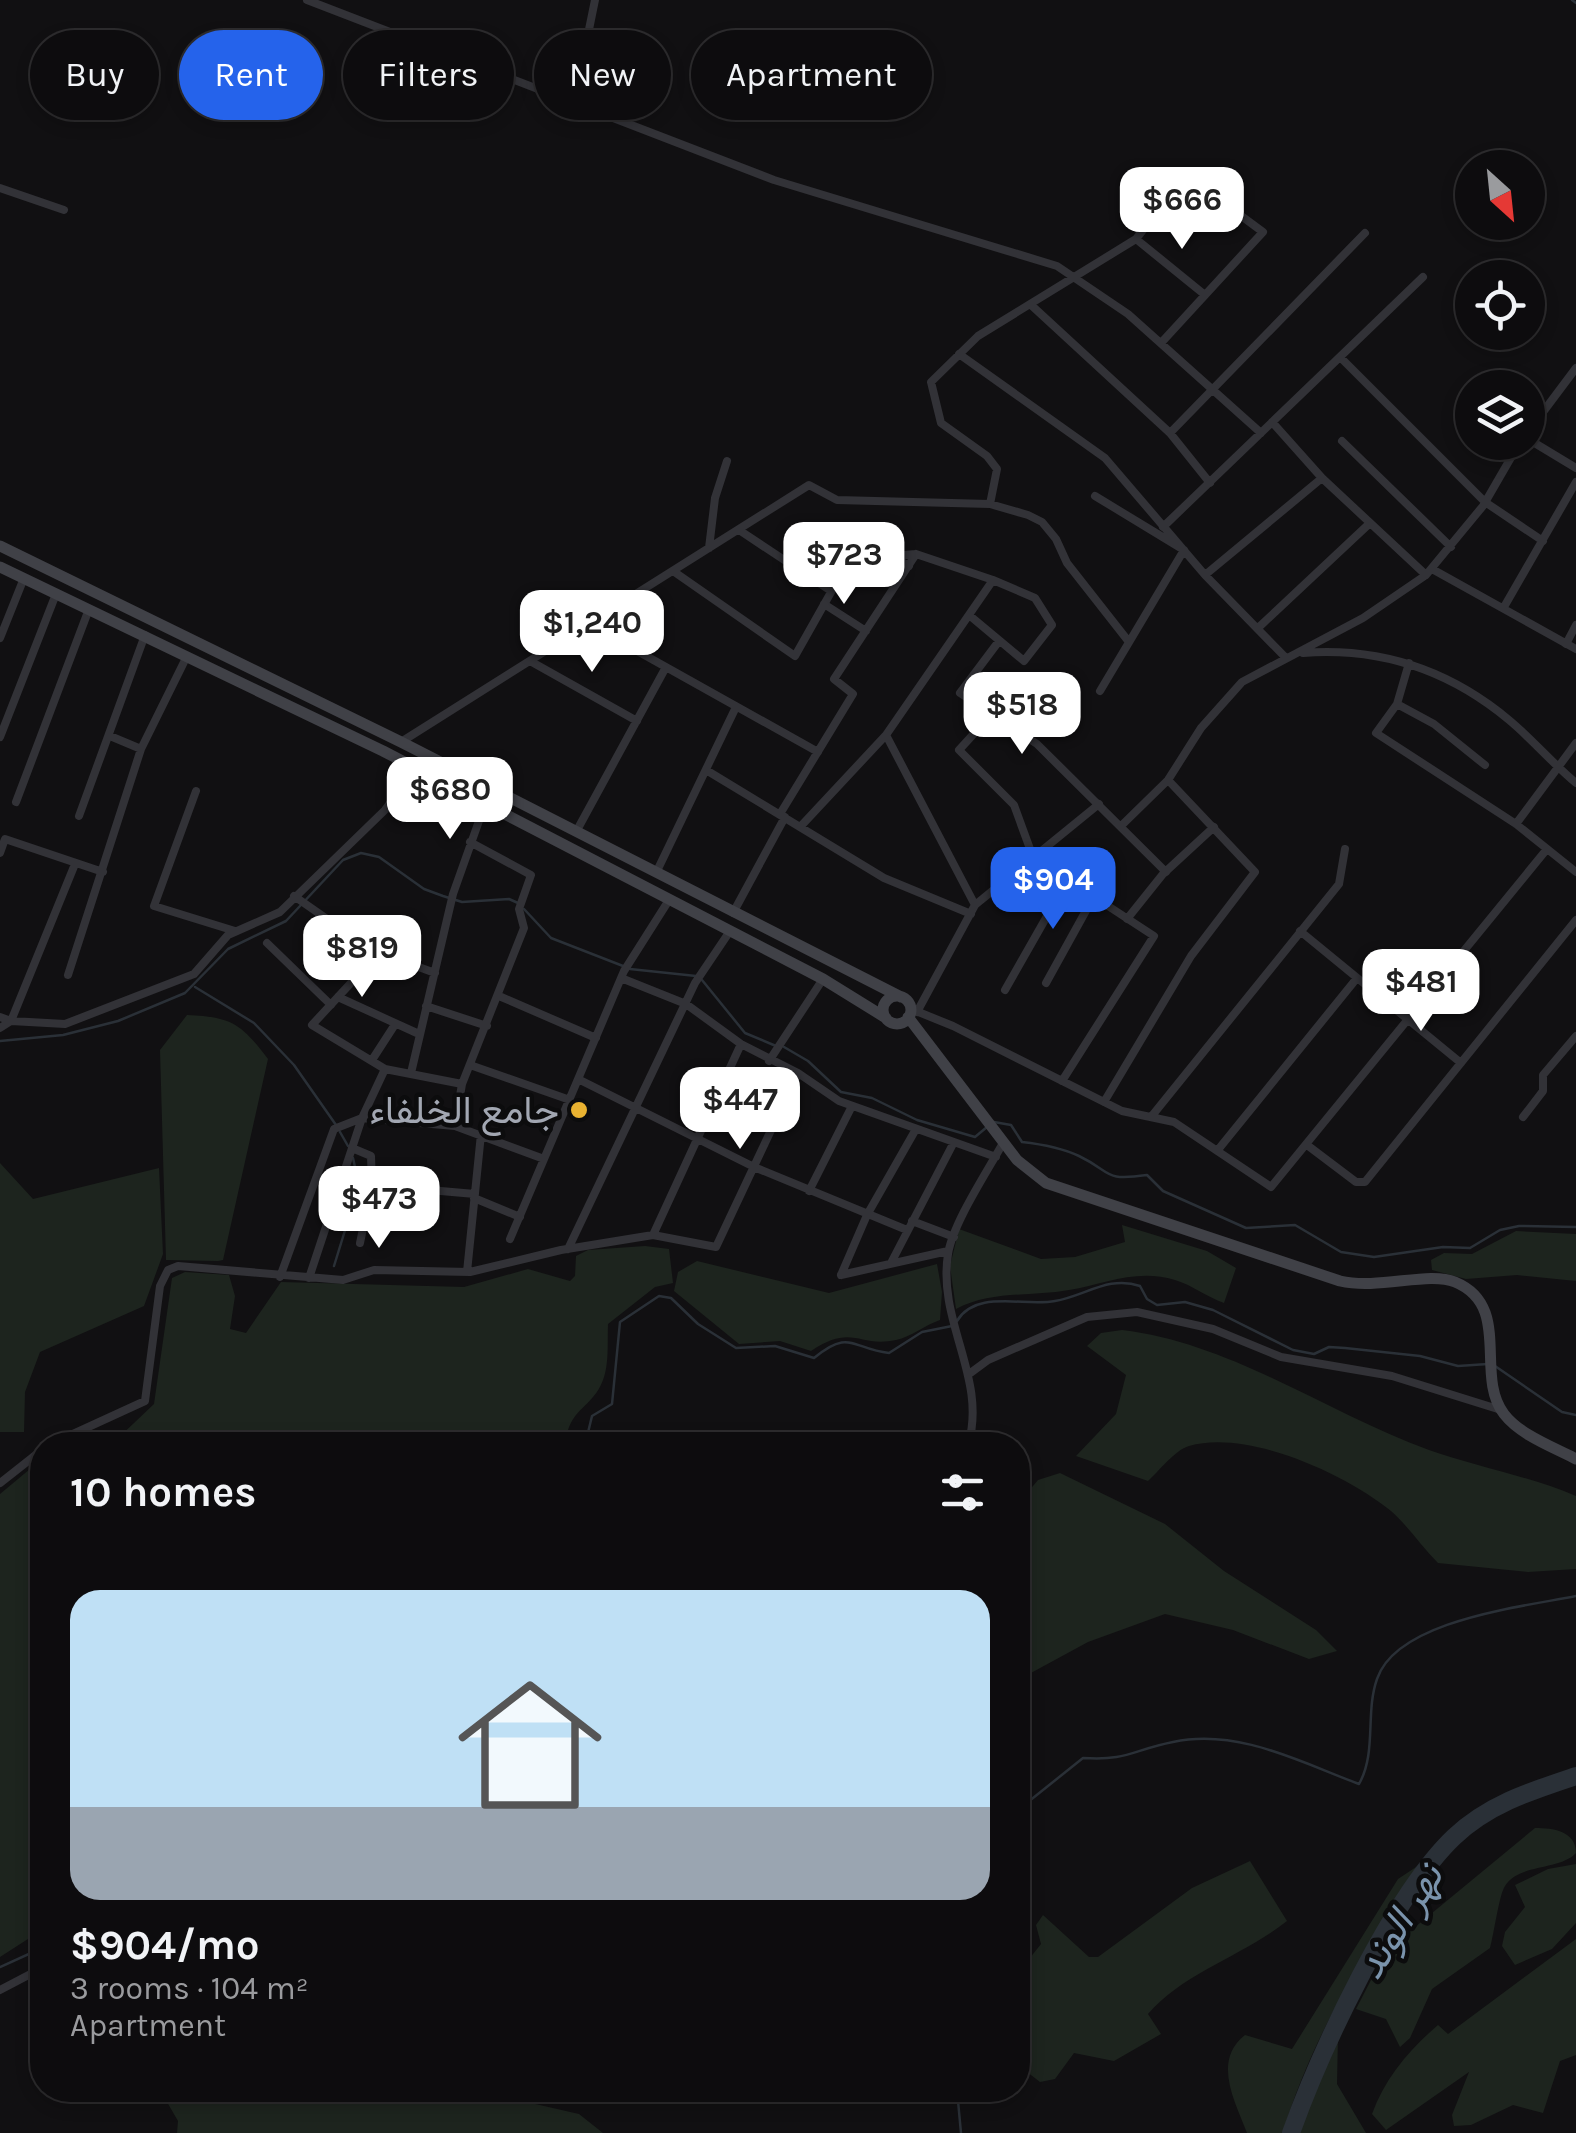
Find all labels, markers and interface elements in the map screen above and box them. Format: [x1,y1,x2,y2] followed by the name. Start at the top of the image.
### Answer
[30,30,159,120] chip: Buy
[179,30,323,120] chip: Rent
[343,30,514,120] chip: Filters
[534,30,671,120] chip: New
[691,30,932,120] chip: Apartment
[1455,150,1545,240] north arrow
[1455,150,1545,460] map controls
[1123,167,1241,252] pin: $666
[1142,181,1222,218] text: $666
[1455,260,1545,350] button: locate
[1455,370,1545,460] button: layers
[785,522,903,607] pin: $723
[805,536,883,573] text: $723
[511,590,673,675] pin: $1,240
[542,604,642,641] text: $1,240
[963,672,1081,757] pin: $518
[986,686,1058,723] text: $518
[391,757,509,842] pin: $680
[409,771,491,808] text: $680
[994,847,1112,932] pin: $904
[1013,861,1093,898] text: $904
[303,915,421,1000] pin: $819
[325,929,399,966] text: $819
[1362,949,1480,1034] pin: $481
[1384,963,1458,1000] text: $481
[681,1067,799,1152] pin: $447
[702,1081,778,1118] text: $447
[370,1088,559,1136] place label: جامع الخلفاء
[568,1099,590,1121] marker: جامع الخلفاء
[320,1166,438,1251] pin: $473
[341,1180,417,1217] text: $473
[935,1465,990,1520] icon: filters
[70,1467,256,1517] text: 10 homes
[440,1655,620,1835] icon: home
[1346,1853,1455,1988] water label: نهر الوند
[70,1920,260,1970] text: $904/mo
[70,1970,309,2007] text: 3 rooms · 104 m²
[70,2007,226,2044] text: Apartment

